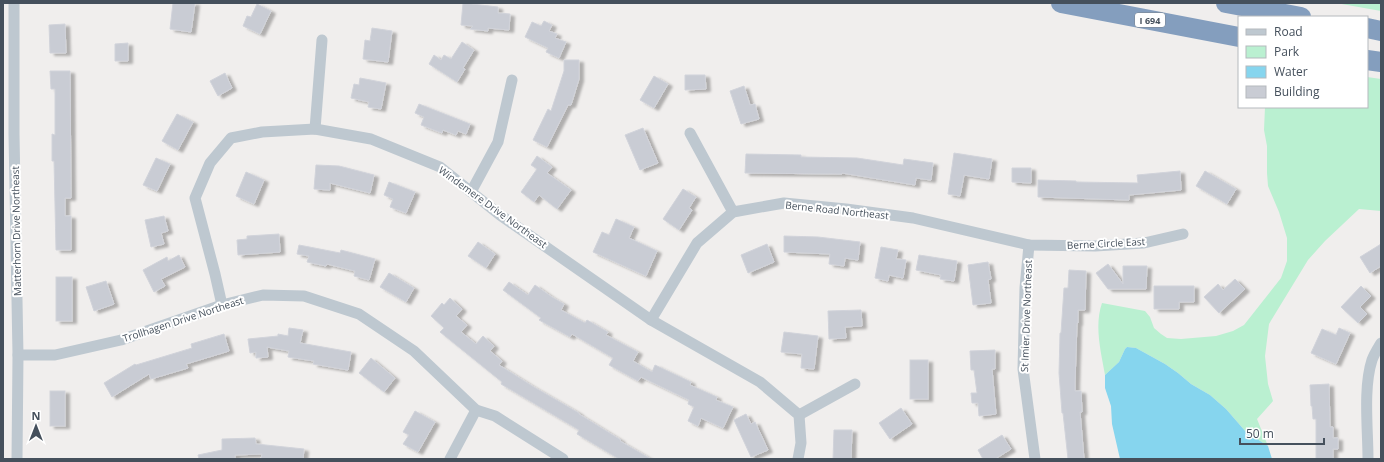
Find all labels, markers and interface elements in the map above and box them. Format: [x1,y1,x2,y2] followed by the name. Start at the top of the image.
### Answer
[1135,13,1165,27] road number: I 694
[1238,16,1368,108] legend
[1274,23,1303,40] text: Road
[1274,43,1300,60] text: Park
[1274,63,1308,80] text: Water
[1274,83,1320,100] text: Building
[436,163,550,251] street label: Windemere Drive Northeast
[8,165,24,296] street label: Matterhorn Drive Northeast
[785,198,890,222] street label: Berne Road Northeast
[1066,234,1146,252] street label: Berne Circle East
[1017,259,1035,372] street label: St Imier Drive Northeast
[121,293,246,345] street label: Trollhagen Drive Northeast
[16,406,56,446] north arrow
[32,408,40,423] text: N
[1240,420,1324,446] scale bar
[1246,425,1274,442] text: 50 m

